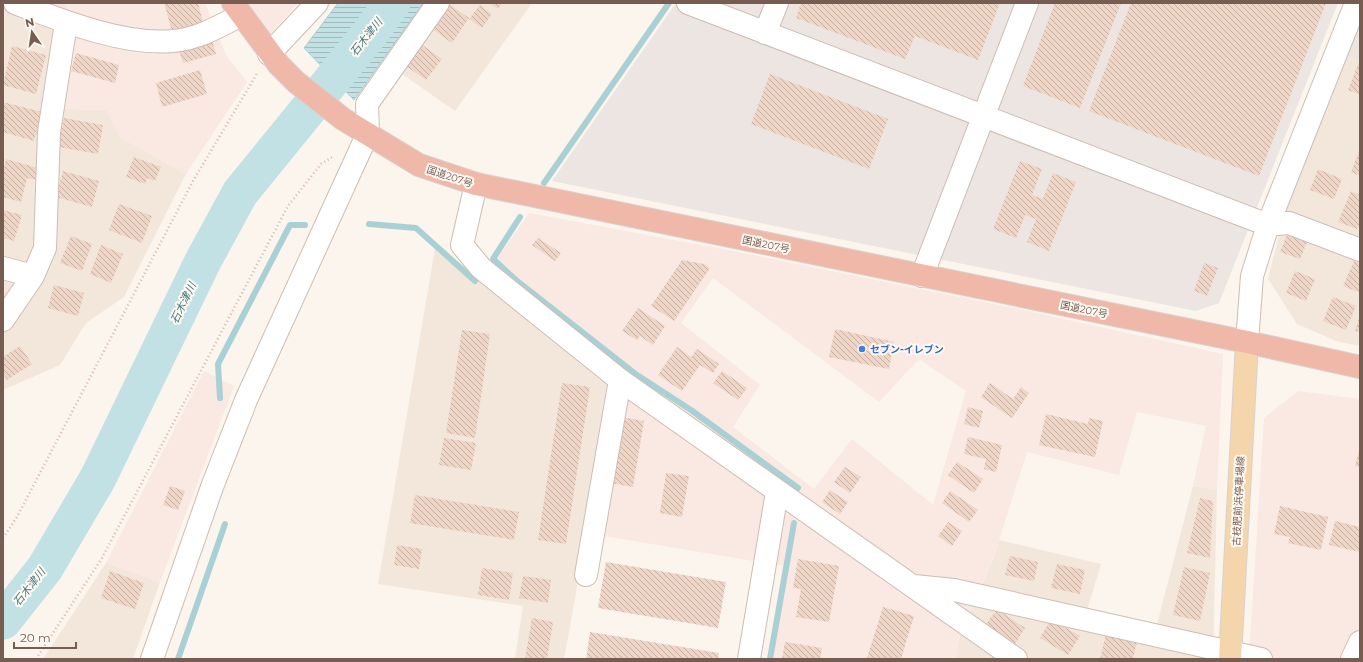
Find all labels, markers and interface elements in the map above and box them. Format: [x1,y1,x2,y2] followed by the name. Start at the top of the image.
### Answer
[12,12,52,52] north arrow
[24,14,36,30] text: N
[347,15,386,59] water label: 石木津川
[425,163,475,190] street label: 国道207号
[741,233,791,256] street label: 国道207号
[167,279,199,326] water label: 石木津川
[1059,298,1109,321] street label: 国道207号
[870,343,944,356] place label: セブン-イレブン
[857,344,867,354] marker: セブン-イレブン
[1230,456,1247,546] street label: 古枝肥前浜停車場線
[10,565,49,609] water label: 石木津川
[14,624,76,650] scale bar
[20,630,51,645] text: 20 m

